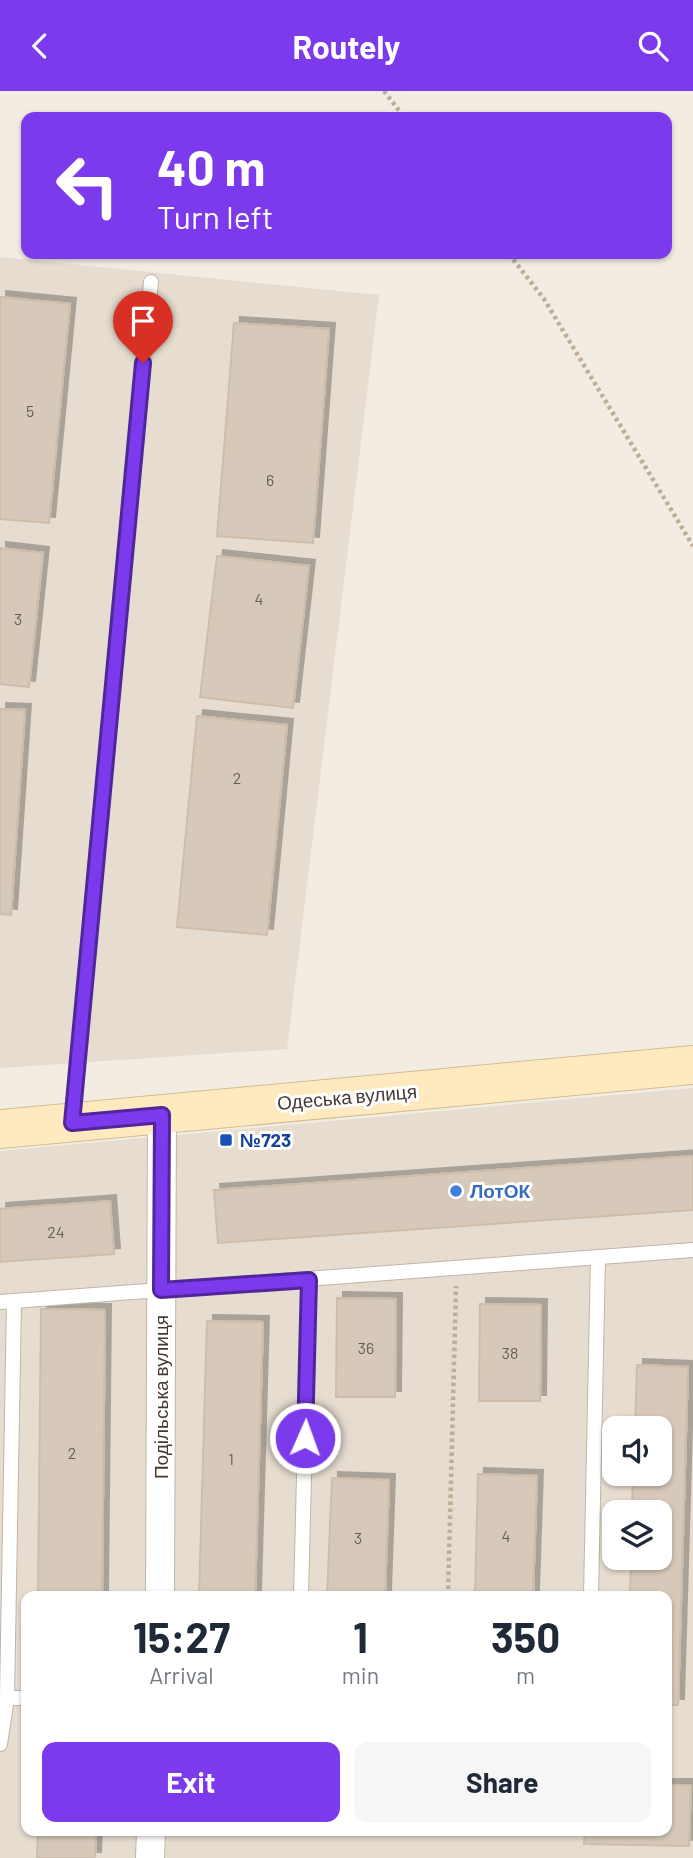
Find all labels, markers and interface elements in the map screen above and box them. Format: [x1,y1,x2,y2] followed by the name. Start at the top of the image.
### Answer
[21,27,59,65] icon: back
[292,27,401,65] text: Routely
[634,27,672,65] icon: search
[157,137,265,196] text: 40 m
[42,140,133,231] icon: left
[157,197,274,235] text: Turn left
[113,291,173,363] pin
[124,302,162,340] icon: arrive
[26,401,34,420] house number: 5
[266,470,274,489] house number: 6
[255,589,263,608] house number: 4
[14,609,22,628] house number: 3
[233,768,241,787] house number: 2
[276,1079,418,1114] street label: Одеська вулиця
[240,1128,291,1151] place label: №723
[218,1132,234,1148] marker: №723
[470,1179,531,1202] place label: ЛотОК
[448,1183,464,1199] marker: ЛотОК
[47,1222,65,1241] house number: 24
[149,1315,172,1479] street label: Подільська вулиця
[358,1338,374,1357] house number: 36
[502,1343,518,1362] house number: 38
[268,1401,342,1475] position arrow
[602,1416,672,1570] map controls
[602,1416,672,1486] button: sound
[68,1443,76,1462] house number: 2
[228,1449,234,1468] house number: 1
[602,1500,672,1570] button: layers
[502,1526,510,1545] house number: 4
[354,1528,362,1547] house number: 3
[133,1611,230,1661] text: 15:27
[353,1611,368,1661] text: 1
[491,1611,560,1661] text: 350
[149,1661,214,1689] text: Arrival
[342,1661,379,1689] text: min
[516,1661,535,1689] text: m
[42,1742,340,1822] button: Exit
[354,1742,651,1822] button: Share

